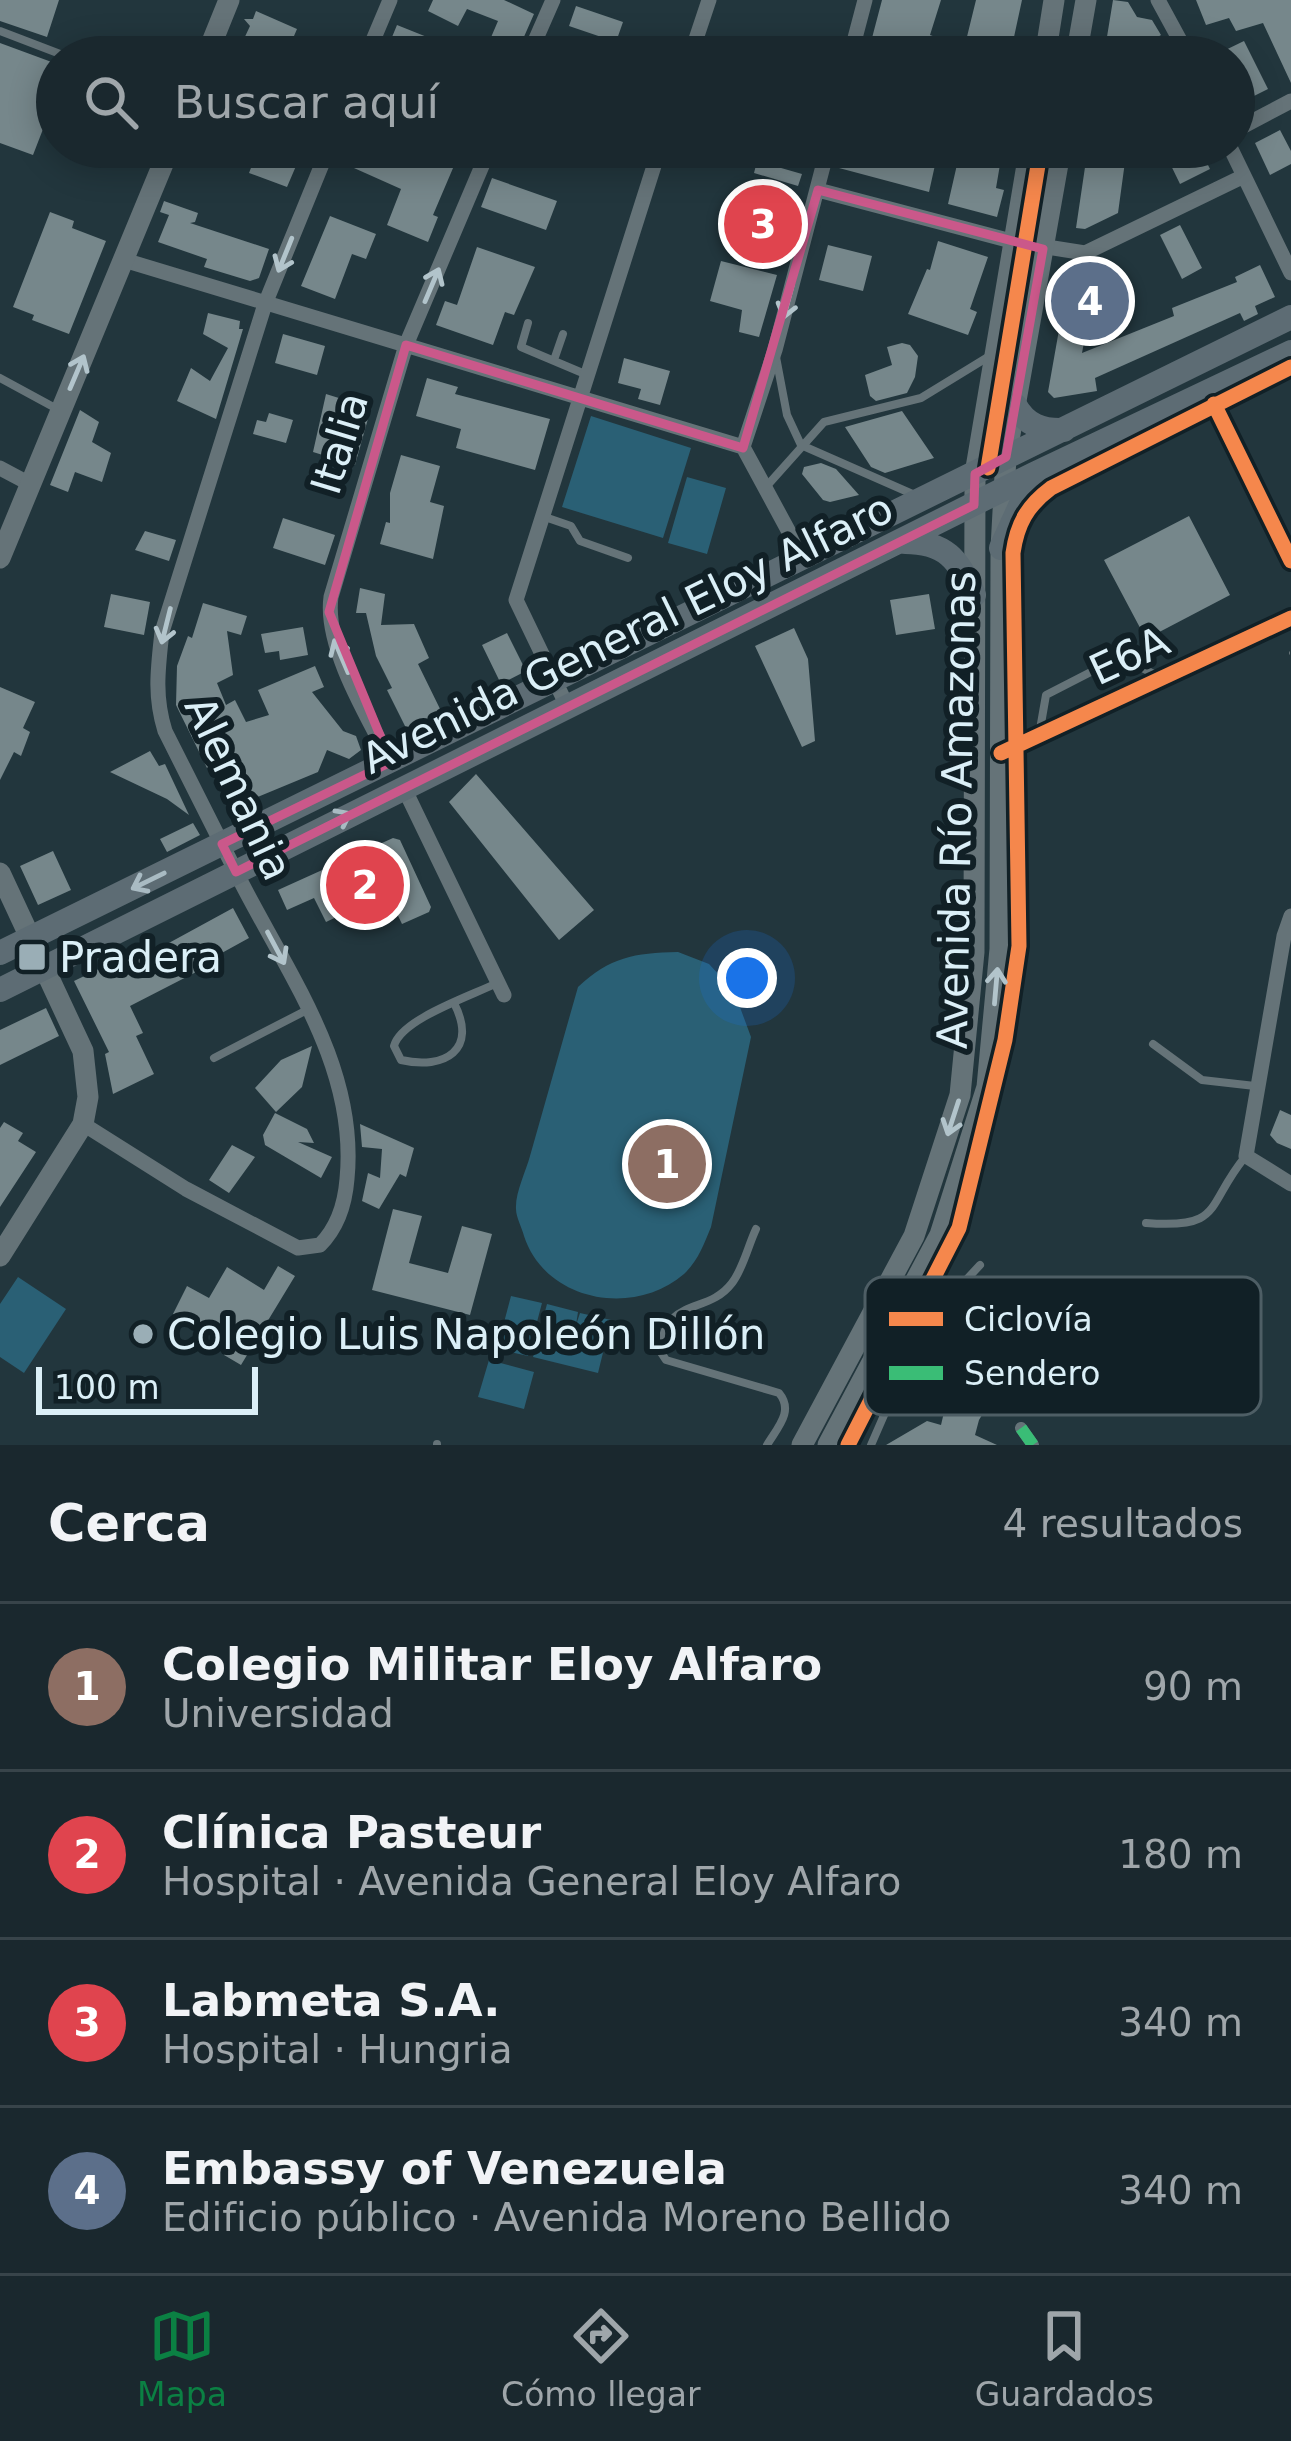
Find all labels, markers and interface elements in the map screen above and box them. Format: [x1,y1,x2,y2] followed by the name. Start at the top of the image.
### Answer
[36,36,1255,168] search box
[78,69,144,135] icon: search
[174,76,439,129] text: Buscar aquí
[724,179,802,269] pin: 3
[273,236,294,273] one-way arrow
[1051,256,1129,346] pin: 4
[422,267,444,303] one-way arrow
[776,281,798,319] one-way arrow
[67,355,89,391] one-way arrow
[301,386,378,500] street label: Italia
[354,483,901,784] street label: Avenida General Eloy Alfaro
[928,570,985,1050] street label: Avenida Río Amazonas
[154,607,176,645] one-way arrow
[1082,616,1177,695] street label: E6A
[329,638,350,675] one-way arrow
[175,689,302,888] street label: Alemania
[317,809,353,832] one-way arrow
[326,840,404,930] pin: 2
[131,870,166,893] one-way arrow
[265,929,288,964] one-way arrow
[59,933,222,982] place label: Pradera
[16,941,48,973] marker: Pradera
[717,948,777,1008] your location
[985,967,1008,1006] one-way arrow
[940,1098,962,1136] one-way arrow
[628,1119,706,1209] pin: 1
[865,1277,1261,1415] legend
[964,1300,1093,1339] text: Ciclovía
[167,1310,765,1359] place label: Colegio Luis Napoleón Dillón
[130,1321,156,1347] marker: Colegio Luis Napoleón Dillón
[964,1354,1100,1393] text: Sendero
[36,1361,258,1414] scale bar
[54,1368,160,1407] text: 100 m
[48,1494,210,1553] text: Cerca
[1003,1501,1243,1546] text: 4 resultados
[162,1638,822,1691] text: Colegio Militar Eloy Alfaro
[73,1664,101,1709] text: 1
[1143,1664,1243,1709] text: 90 m
[162,1691,394,1736] text: Universidad
[162,1806,541,1859] text: Clínica Pasteur
[73,1832,101,1877] text: 2
[1118,1832,1243,1877] text: 180 m
[162,1859,901,1904] text: Hospital · Avenida General Eloy Alfaro
[162,1974,500,2027] text: Labmeta S.A.
[73,2000,101,2045] text: 3
[1118,2000,1243,2045] text: 340 m
[162,2027,513,2072] text: Hospital · Hungria
[162,2142,727,2195] text: Embassy of Venezuela
[73,2168,101,2213] text: 4
[1118,2168,1243,2213] text: 340 m
[162,2195,951,2240] text: Edificio público · Avenida Moreno Bellido
[137,2303,227,2414] tab: Mapa
[501,2303,701,2414] tab: Cómo llegar
[975,2303,1154,2414] tab: Guardados

